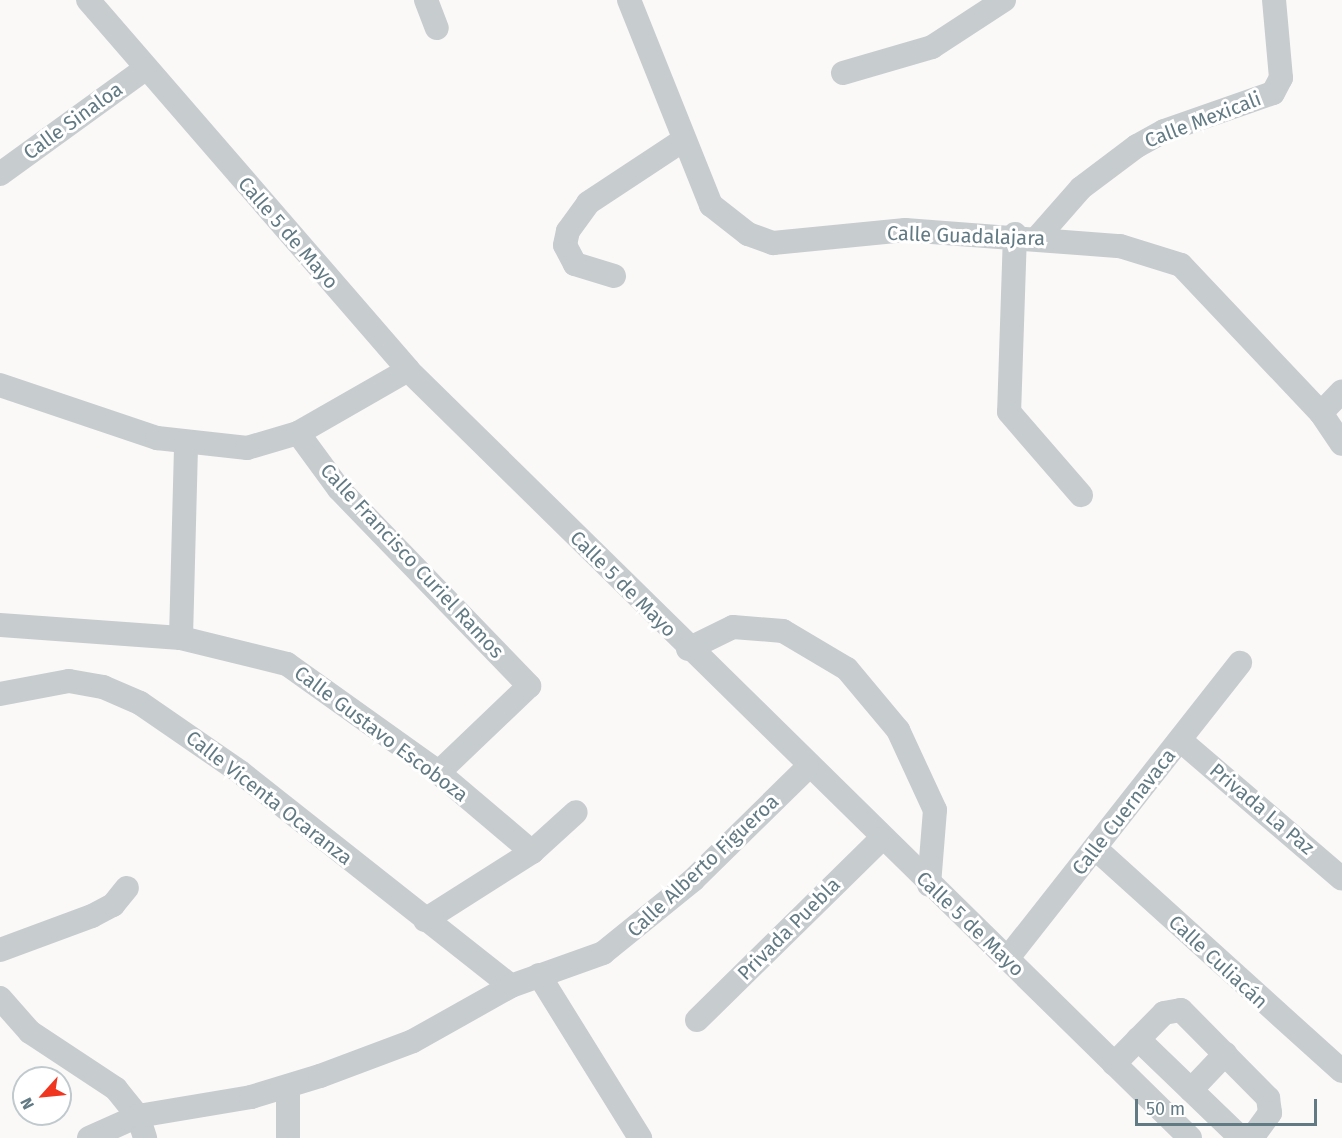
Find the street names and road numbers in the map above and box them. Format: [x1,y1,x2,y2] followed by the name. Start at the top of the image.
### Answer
[19,77,127,165] street label: Calle Sinaloa
[1141,87,1265,153] street label: Calle Mexicali
[233,172,343,294] street label: Calle 5 de Mayo
[887,221,1045,251] street label: Calle Guadalajara
[315,459,509,663] street label: Calle Francisco Curiel Ramos
[565,526,681,642] street label: Calle 5 de Mayo
[290,661,472,807] street label: Calle Gustavo Escoboza
[181,726,357,870] street label: Calle Vicenta Ocaranza
[1067,744,1181,880] street label: Calle Cuernavaca
[1205,758,1319,860] street label: Privada La Paz
[622,790,784,942] street label: Calle Alberto Figueroa
[911,867,1029,981] street label: Calle 5 de Mayo
[733,873,845,985] street label: Privada Puebla
[1164,910,1272,1014] street label: Calle Culiacán

